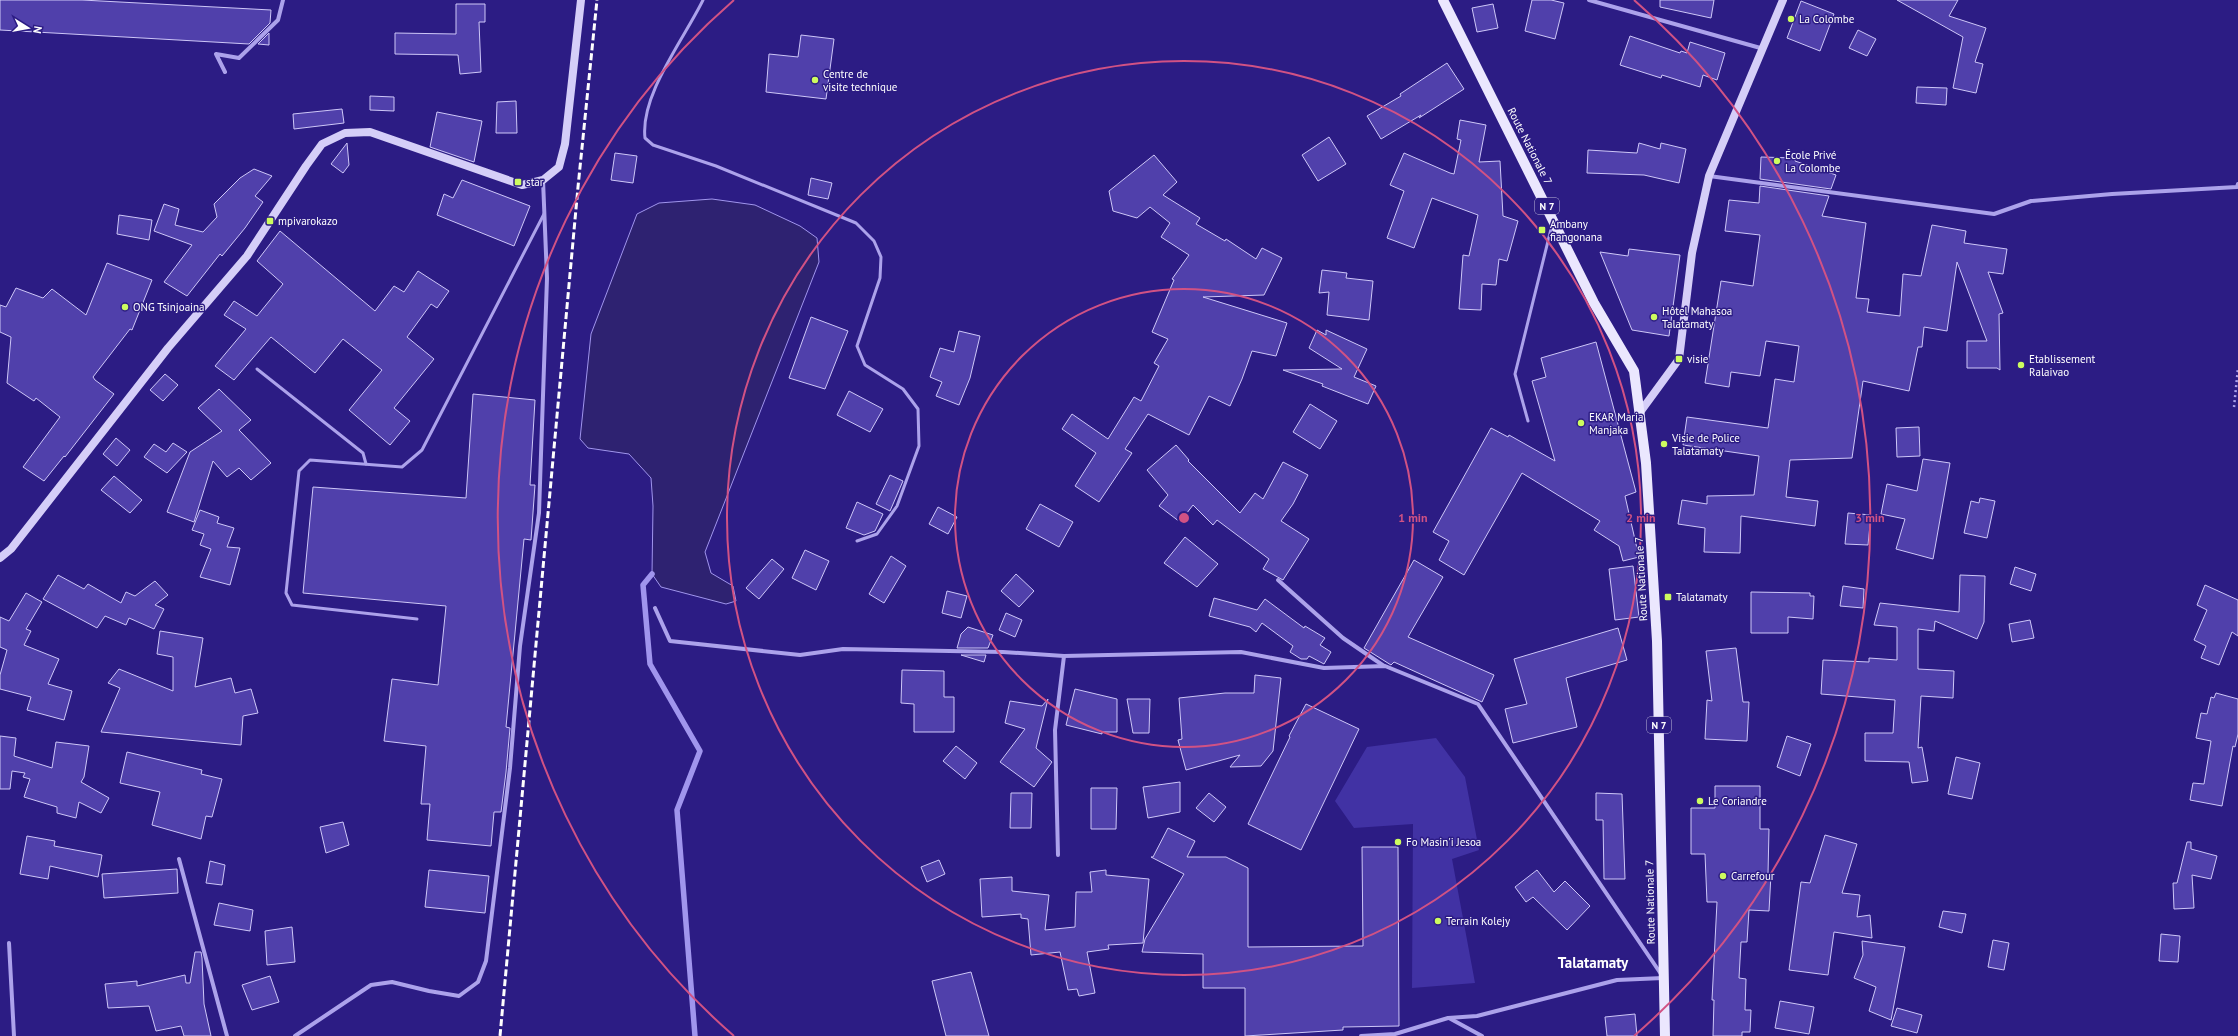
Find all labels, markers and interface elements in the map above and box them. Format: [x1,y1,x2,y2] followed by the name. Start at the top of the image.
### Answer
[8,8,48,48] north arrow
[1799,12,1855,26] place label: La Colombe
[1786,14,1796,24] marker: La Colombe
[30,25,45,35] text: N
[823,67,898,94] place label: Centre de visite technique
[810,75,820,85] marker: Centre de visite technique
[1505,105,1555,187] street label: Route Nationale 7
[1785,148,1841,175] place label: École Privé La Colombe
[1772,156,1782,166] marker: École Privé La Colombe
[526,175,544,189] place label: star
[513,177,523,187] marker: star
[1535,198,1559,214] road number: N 7
[278,214,338,228] place label: mpivarokazo
[265,216,275,226] marker: mpivarokazo
[1550,217,1602,244] place label: Ambany fiangonana
[1537,225,1547,235] marker: Ambany fiangonana
[133,300,205,314] place label: ONG Tsinjoaina
[120,302,130,312] marker: ONG Tsinjoaina
[1662,304,1732,331] place label: Hôtel Mahasoa Talatamaty
[1649,312,1659,322] marker: Hôtel Mahasoa Talatamaty
[1687,352,1709,366] place label: visie
[2029,352,2096,379] place label: Etablissement Ralaivao
[1674,354,1684,364] marker: visie
[2016,360,2026,370] marker: Etablissement Ralaivao
[1589,410,1644,437] place label: EKAR Maria Manjaka
[1576,418,1586,428] marker: EKAR Maria Manjaka
[1671,431,1740,458] place label: Visie de Police Talatamaty
[1659,439,1669,449] marker: Visie de Police Talatamaty
[1398,510,1428,525] text: 1 min
[1626,510,1656,525] text: 2 min
[1855,510,1885,525] text: 3 min
[1177,511,1191,525] centre of rings
[1632,536,1650,622] street label: Route Nationale 7
[1676,590,1728,604] place label: Talatamaty
[1663,592,1673,602] marker: Talatamaty
[1647,717,1671,733] road number: N 7
[1708,794,1767,808] place label: Le Coriandre
[1695,796,1705,806] marker: Le Coriandre
[1406,835,1481,849] place label: Fo Masin'i Jesoa
[1393,837,1403,847] marker: Fo Masin'i Jesoa
[1642,860,1658,944] street label: Route Nationale 7
[1731,869,1775,883] place label: Carrefour
[1718,871,1728,881] marker: Carrefour
[1446,914,1511,928] place label: Terrain Kolejy
[1433,916,1443,926] marker: Terrain Kolejy
[1558,953,1629,972] district label: Talatamaty

